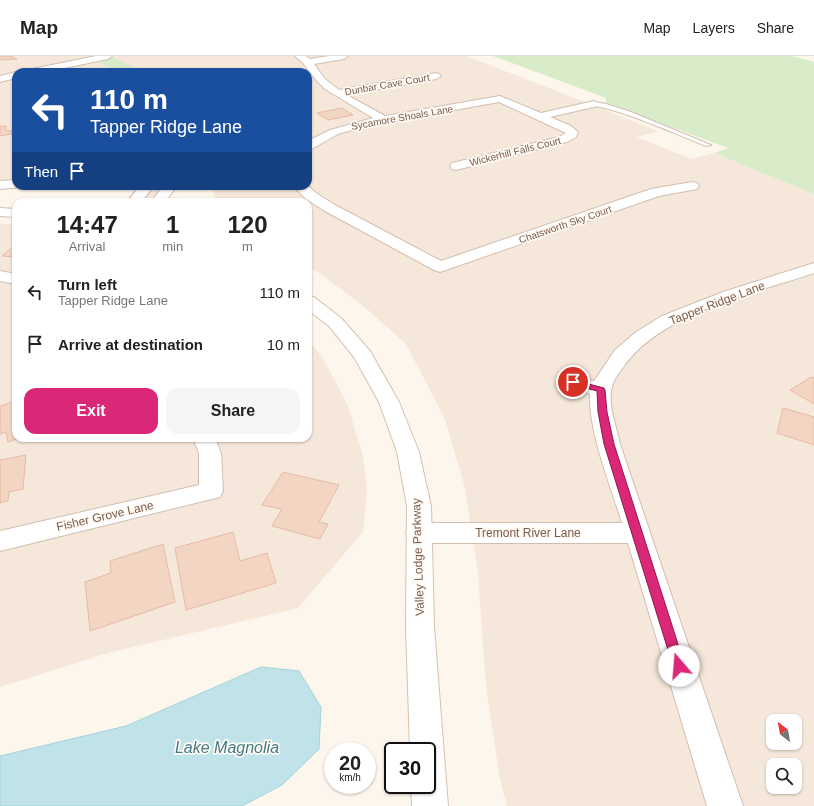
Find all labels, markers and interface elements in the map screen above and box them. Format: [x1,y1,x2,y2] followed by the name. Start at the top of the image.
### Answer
[20,17,58,38] text: Map
[643,20,671,36] text: Map
[693,20,735,36] text: Layers
[757,20,794,36] text: Share
[344,72,431,97] street label: Dunbar Cave Court
[24,84,76,136] icon: left
[90,84,168,115] text: 110 m
[350,103,454,132] street label: Sycamore Shoals Lane
[90,117,242,137] text: Tapper Ridge Lane
[468,135,562,168] street label: Wickerhill Falls Court
[66,160,88,182] icon: arrive
[24,163,58,180] text: Then
[517,203,613,246] street label: Chatsworth Sky Court
[56,211,118,238] text: 14:47
[166,211,179,238] text: 1
[228,211,268,238] text: 120
[69,239,106,254] text: Arrival
[162,239,183,254] text: min
[242,239,253,254] text: m
[58,276,117,293] text: Turn left
[667,278,767,328] street label: Tapper Ridge Lane
[24,281,46,303] icon: left
[259,284,300,301] text: 110 m
[58,293,168,308] text: Tapper Ridge Lane
[24,333,46,355] icon: arrive
[58,336,203,353] text: Arrive at destination
[267,336,300,353] text: 10 m
[556,365,590,399] pin
[562,371,584,393] icon: arrive
[24,388,158,434] button: Exit
[166,388,300,434] button: Share
[55,498,155,534] street label: Fisher Grove Lane
[409,498,427,616] street label: Valley Lodge Parkway
[475,526,581,540] street label: Tremont River Lane
[658,645,700,687] position arrow
[766,714,802,750] north arrow
[766,714,802,794] map controls
[175,739,279,756] water label: Lake Magnolia
[384,742,436,794] speed limit sign: 30
[339,752,361,774] text: 20
[766,758,802,794] button: search
[339,772,361,783] text: km/h

